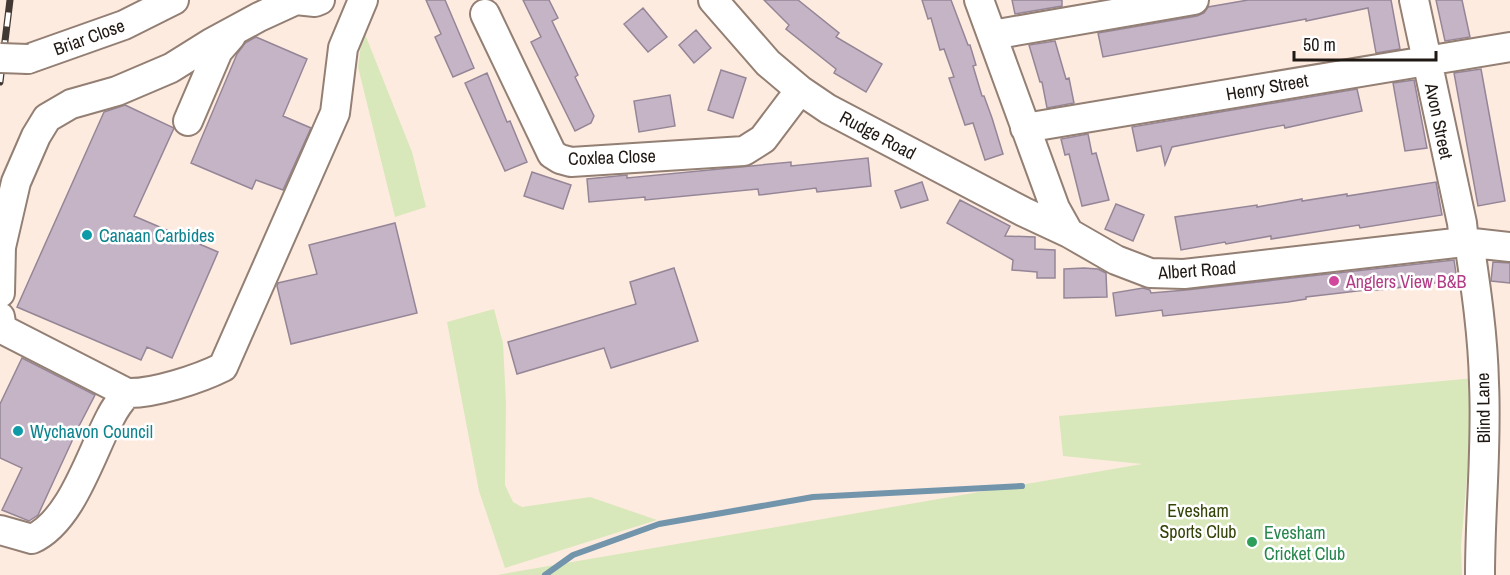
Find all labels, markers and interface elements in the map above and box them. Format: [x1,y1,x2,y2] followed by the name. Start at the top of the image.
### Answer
[50,13,128,61] street label: Briar Close
[1294,24,1436,62] scale bar
[1303,32,1336,57] text: 50 m
[1224,67,1310,107] street label: Henry Street
[1419,80,1459,161] street label: Avon Street
[836,105,920,165] street label: Rudge Road
[568,143,656,171] street label: Coxlea Close
[99,223,215,248] place label: Canaan Carbides
[80,228,94,242] marker: Canaan Carbides
[1156,255,1237,285] street label: Albert Road
[1345,269,1467,294] place label: Anglers View B&B
[1327,274,1341,288] marker: Anglers View B&B
[1470,372,1496,444] street label: Blind Lane
[30,419,153,444] place label: Wychavon Council
[11,424,25,438] marker: Wychavon Council
[1159,498,1237,544] park label: Evesham Sports Club
[1264,520,1345,566] place label: Evesham Cricket Club
[1245,535,1259,549] marker: Evesham Cricket Club

